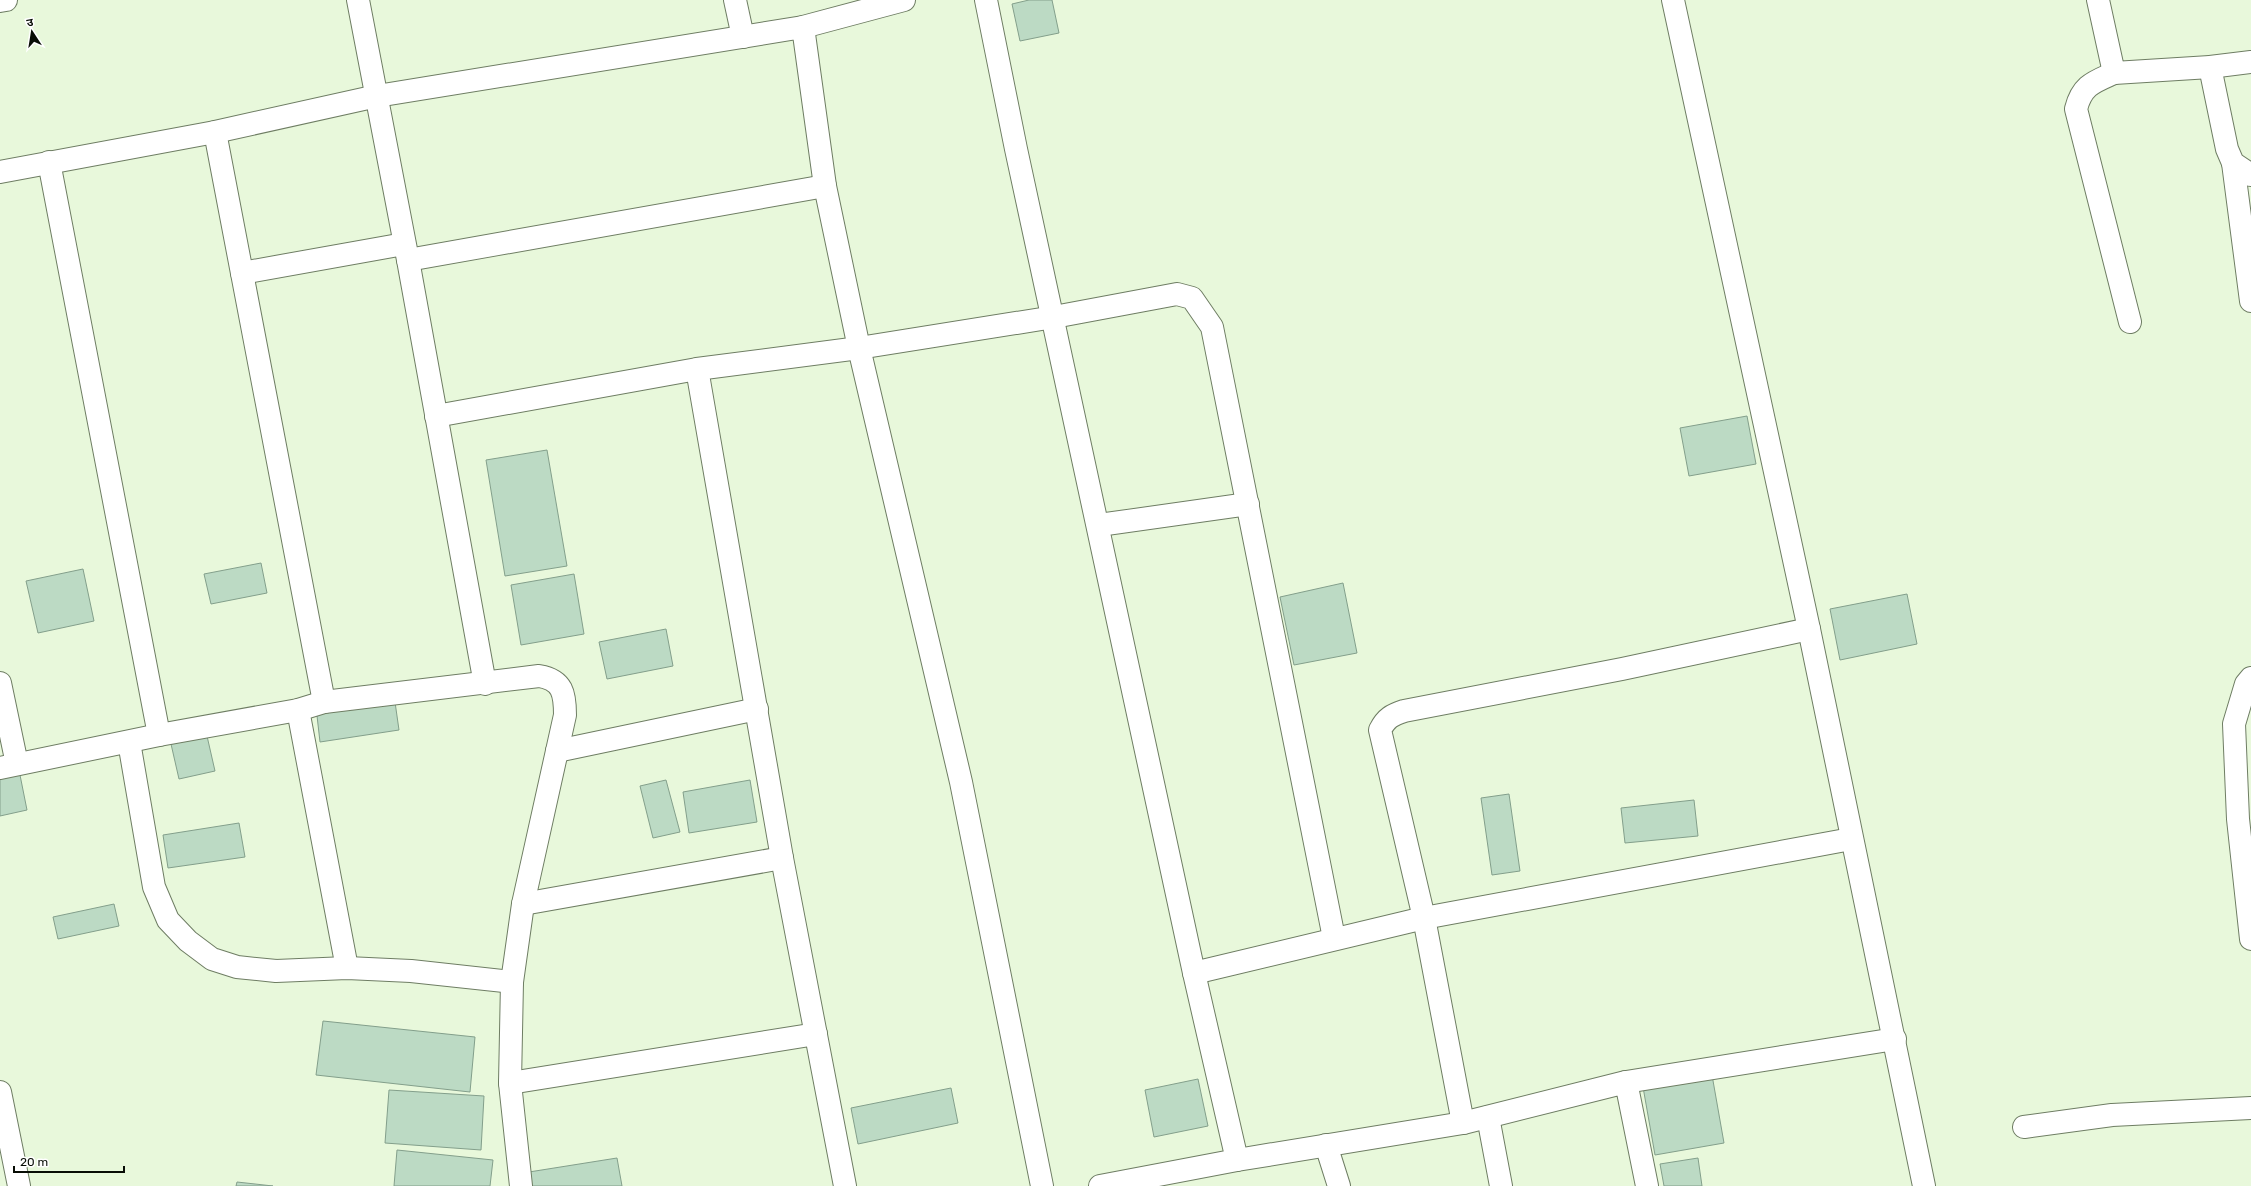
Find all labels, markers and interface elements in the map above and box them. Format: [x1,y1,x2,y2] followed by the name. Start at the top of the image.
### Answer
[12,12,52,52] north arrow
[26,16,35,30] text: उ
[14,1148,124,1174] scale bar
[20,1155,48,1169] text: 20 m

